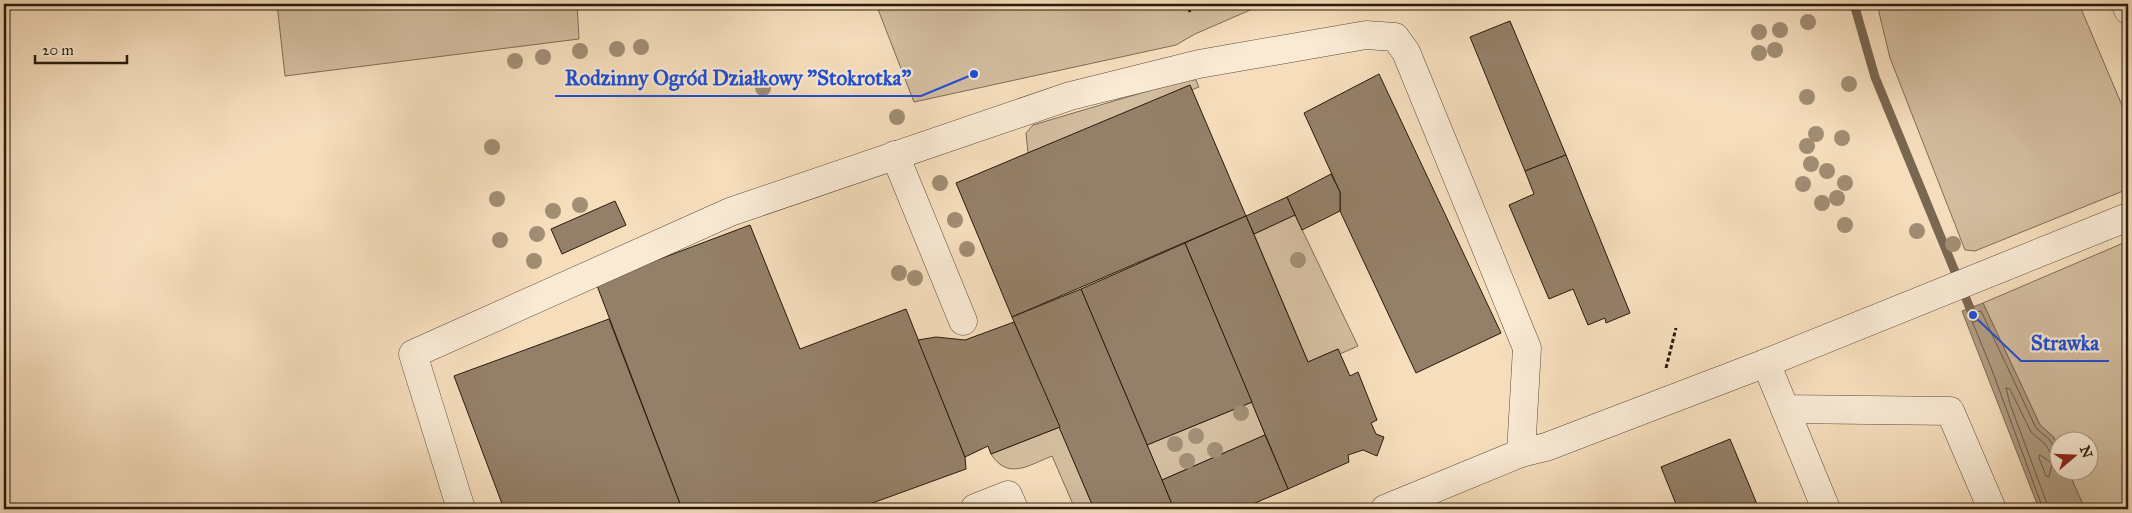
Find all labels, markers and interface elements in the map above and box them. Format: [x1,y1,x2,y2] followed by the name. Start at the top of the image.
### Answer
[35,32,128,64] scale bar
[42,41,74,59] text: 20 m
[555,60,921,96] callout: Rodzinny Ogród Działkowy "Stokrotka"
[565,65,911,91] text: Rodzinny Ogród Działkowy "Stokrotka"
[2021,325,2109,361] callout: Strawka
[2031,330,2100,356] text: Strawka
[2050,430,2100,480] north arrow
[2076,444,2096,460] text: N

